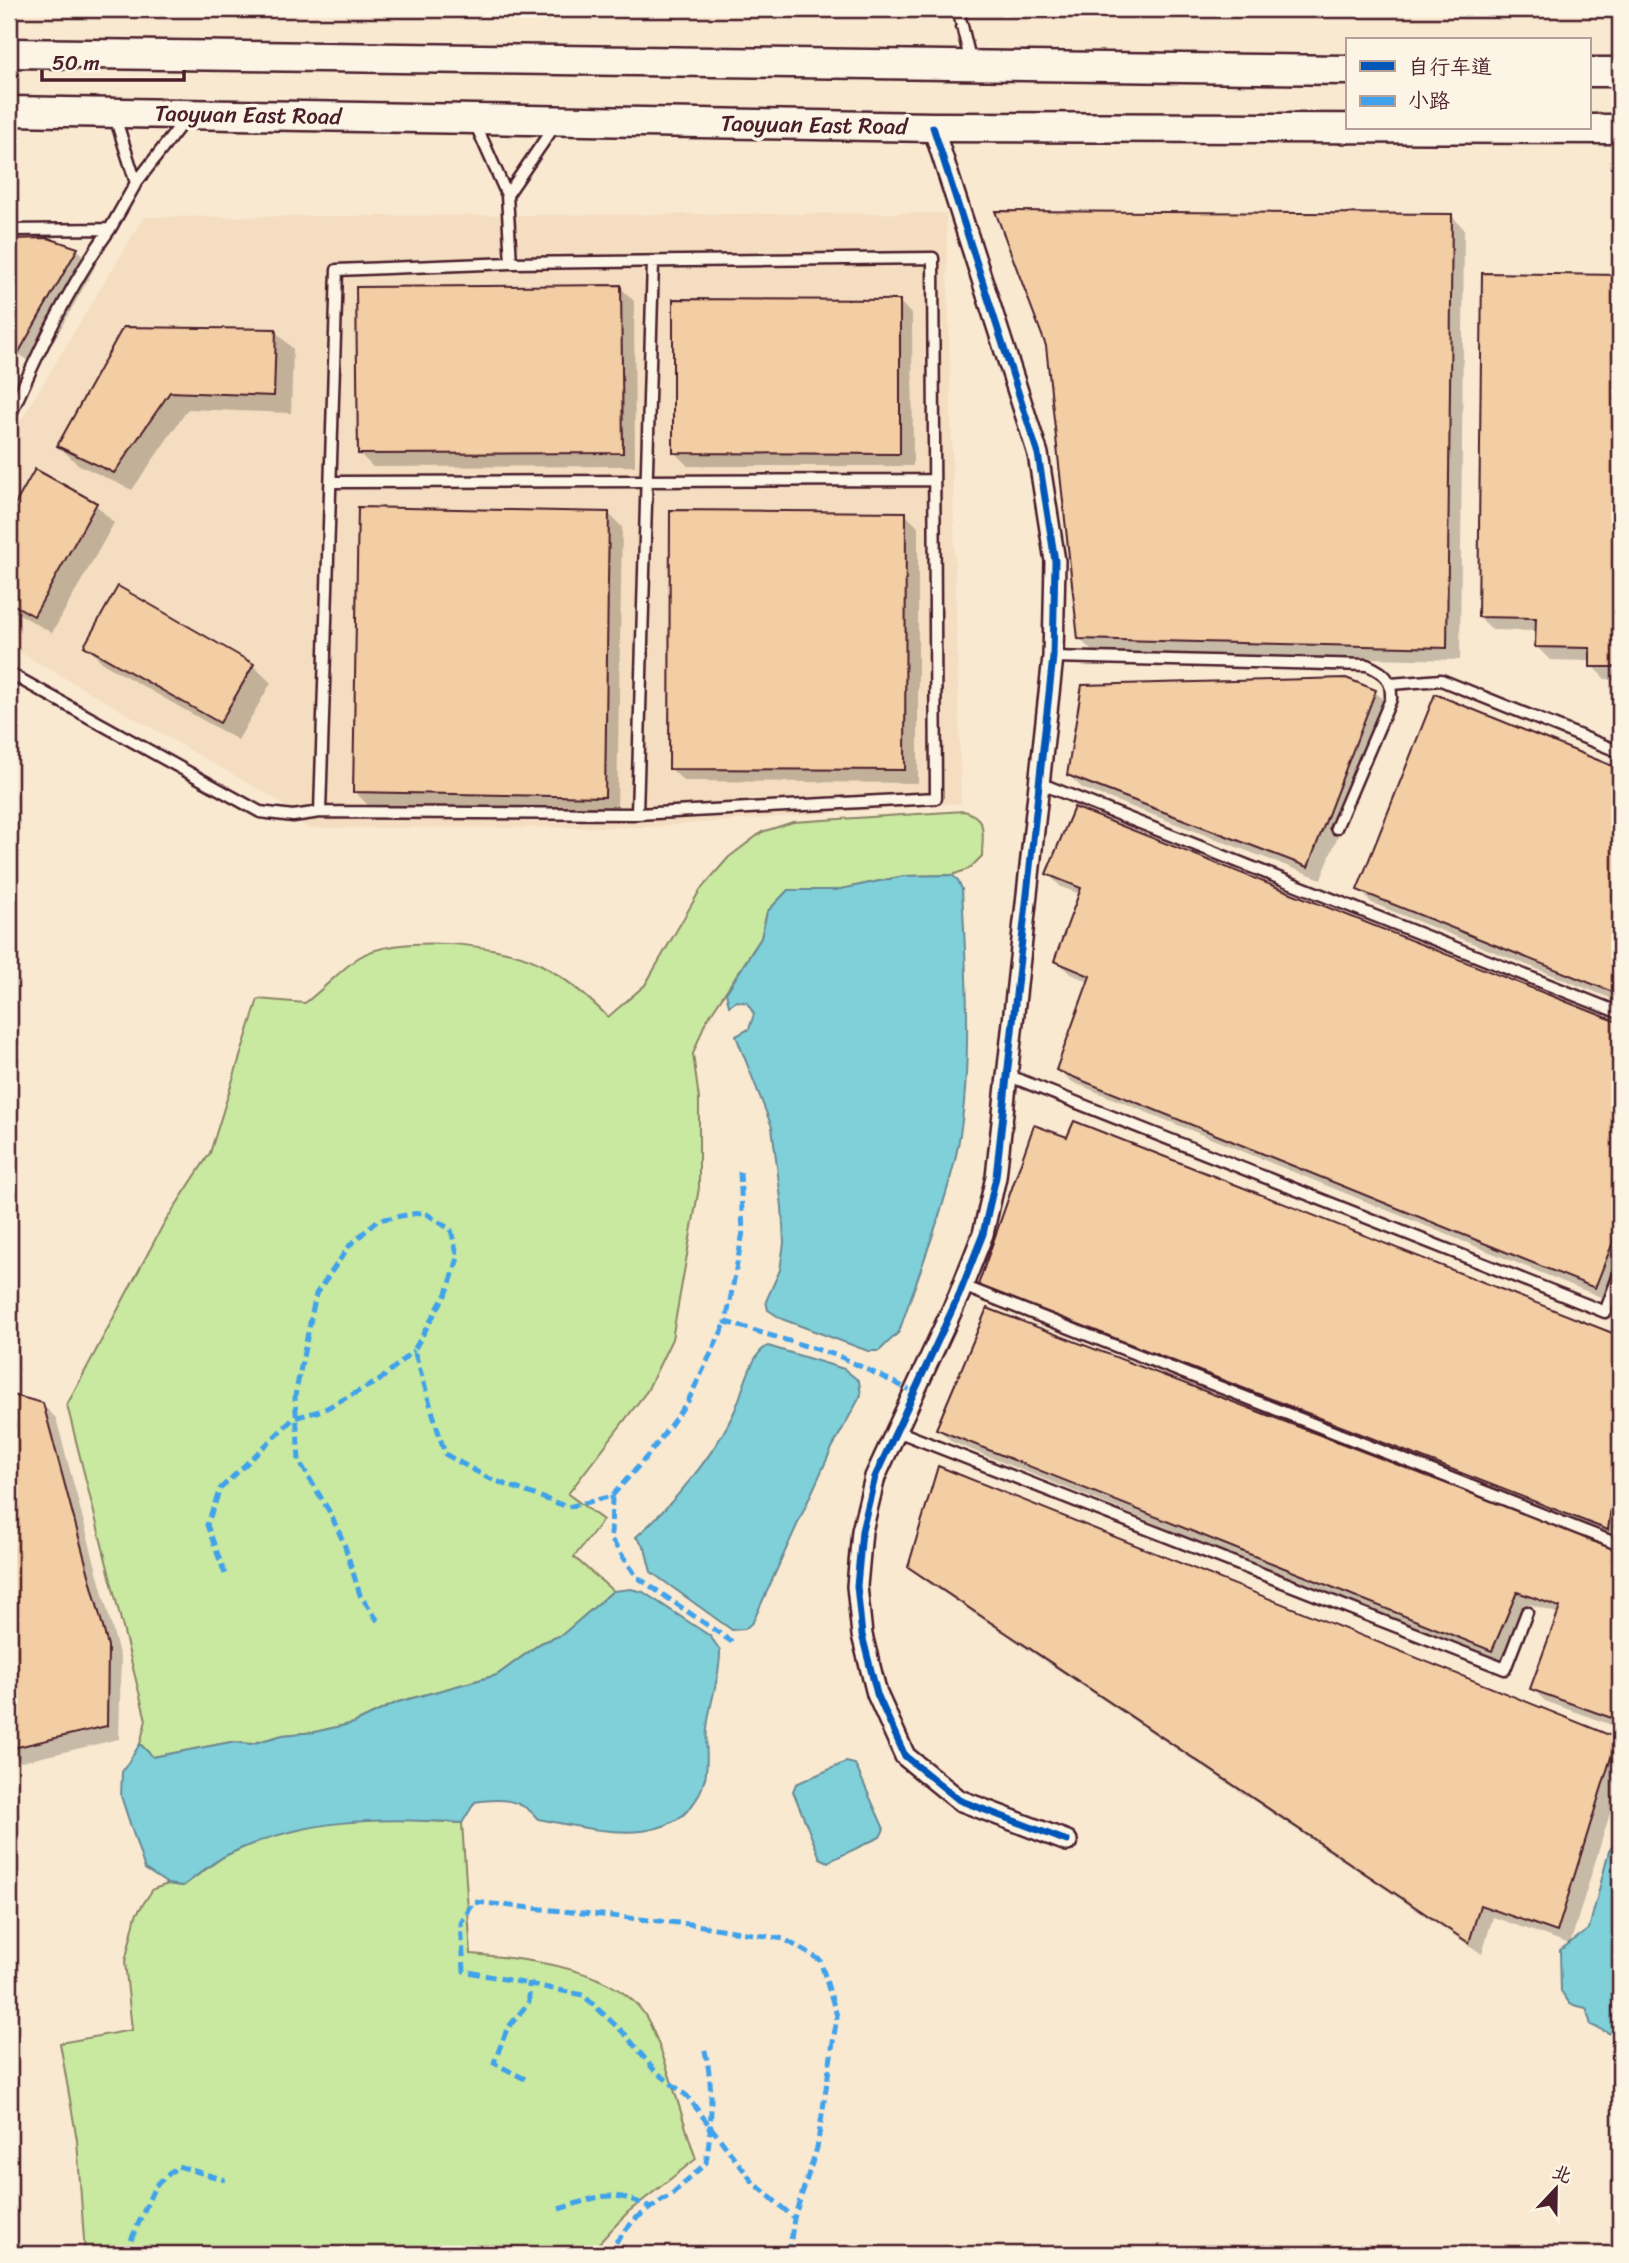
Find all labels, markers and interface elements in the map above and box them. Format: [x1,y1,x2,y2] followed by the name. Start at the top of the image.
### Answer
[42,38,184,82] scale bar
[1346,38,1590,130] legend
[52,44,100,82] text: 50 m
[1408,48,1492,86] text: 自行车道
[1408,82,1450,120] text: 小路
[154,93,344,137] street label: Taoyuan East Road
[720,103,910,147] street label: Taoyuan East Road
[1520,2154,1590,2224] north arrow
[1547,2155,1577,2193] text: 北

